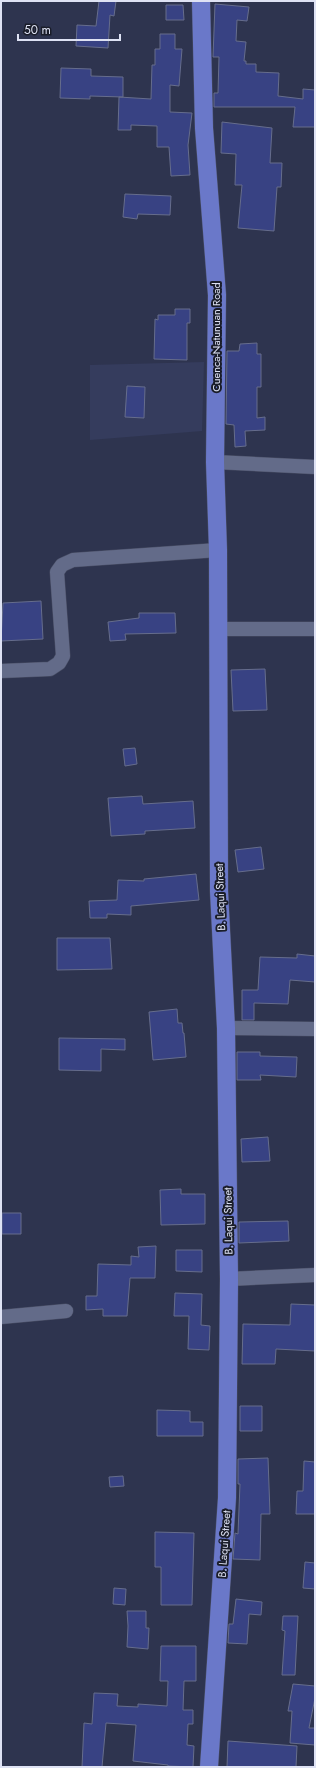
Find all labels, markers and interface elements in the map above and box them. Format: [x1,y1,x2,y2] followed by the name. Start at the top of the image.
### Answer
[18,16,120,42] scale bar
[24,21,51,39] text: 50 m
[208,282,224,392] street label: Cuenca-Natunuan Road
[211,863,229,931] street label: B. Laqui Street
[219,1187,237,1255] street label: B. Laqui Street
[214,1510,234,1578] street label: B. Laqui Street

